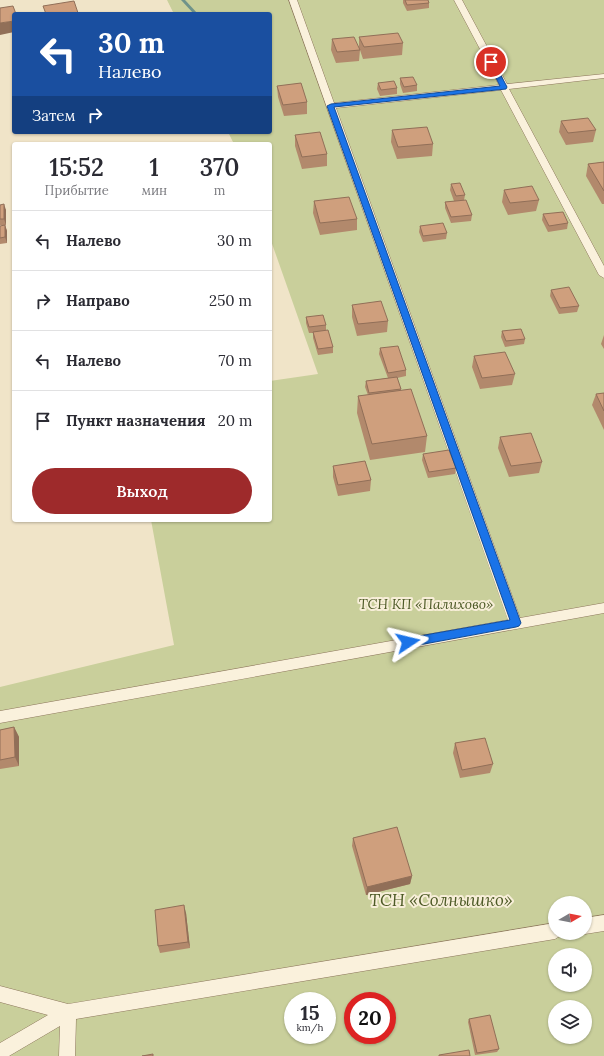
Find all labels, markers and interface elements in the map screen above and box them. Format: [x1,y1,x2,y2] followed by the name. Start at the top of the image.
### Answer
[98,25,165,61] text: 30 m
[32,28,84,80] icon: left
[474,45,508,79] pin
[480,51,502,73] icon: arrive
[98,60,162,83] text: Налево
[84,104,106,126] icon: right
[32,106,76,125] text: Затем
[50,152,104,183] text: 15:52
[150,152,159,183] text: 1
[200,152,239,183] text: 370
[45,182,109,199] text: Прибытие
[141,182,167,199] text: мин
[214,182,225,199] text: m
[32,230,54,252] icon: left
[66,231,121,250] text: Налево
[217,231,252,250] text: 30 m
[32,290,54,312] icon: right
[66,291,130,310] text: Направо
[209,291,252,310] text: 250 m
[32,350,54,372] icon: left
[66,351,121,370] text: Налево
[218,351,252,370] text: 70 m
[32,410,54,432] icon: arrive
[66,411,206,430] text: Пункт назначения
[218,411,252,430] text: 20 m
[32,468,252,514] button: Выход
[359,595,493,613] park label: ТСН КП «Палихово»
[387,621,429,663] position arrow
[369,889,513,911] park label: ТСН «Солнышко»
[548,896,592,940] north arrow
[548,896,592,1044] map controls
[548,948,592,992] button: sound
[344,992,396,1044] speed limit sign: 20
[301,1000,319,1025] text: 15
[548,1000,592,1044] button: layers
[296,1021,324,1034] text: km/h

